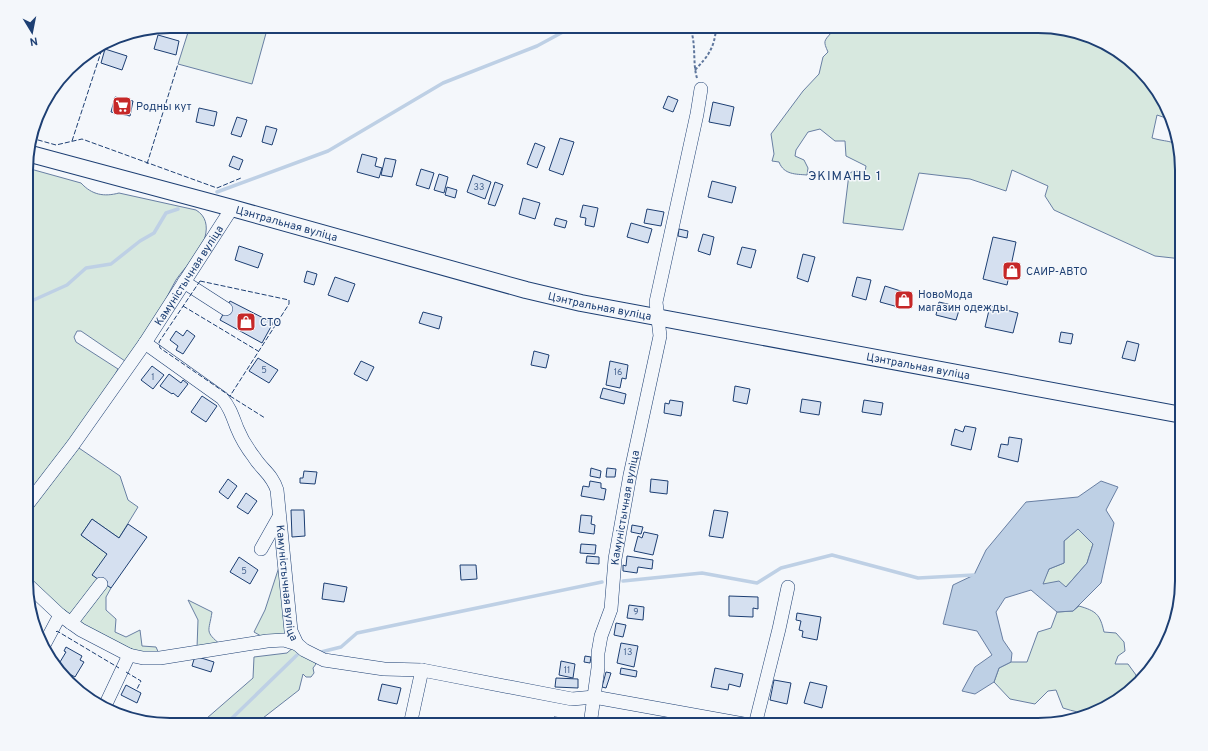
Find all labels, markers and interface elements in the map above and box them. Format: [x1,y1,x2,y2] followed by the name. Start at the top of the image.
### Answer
[12,12,52,52] north arrow
[28,33,39,48] text: N
[111,95,133,117] supermarket icon: Родны кут
[136,100,192,114] place label: Родны кут
[808,169,882,185] district label: ЭКІМАНЬ 1
[474,182,484,193] house number: 33
[234,203,339,245] street label: Цэнтральная вуліца
[152,223,227,329] street label: Камуністычная вуліца
[1001,260,1023,282] shop icon: САИР-АВТО
[1026,265,1088,279] place label: САИР-АВТО
[918,288,1008,315] place label: НовоМода магазин одежды
[546,289,653,324] street label: Цэнтральная вуліца
[893,289,915,311] shop icon: НовоМода магазин одежды
[235,311,257,333] shop icon: СТО
[260,316,281,330] place label: СТО
[865,350,971,383] street label: Цэнтральная вуліца
[261,365,267,376] house number: 5
[614,367,622,378] house number: 16
[151,372,155,383] house number: 1
[609,449,643,566] street label: Камуністычная вуліца
[273,524,301,644] street label: Камуністычная вуліца
[241,566,247,577] house number: 5
[633,607,639,618] house number: 9
[624,647,632,658] house number: 13
[564,665,570,676] house number: 11

